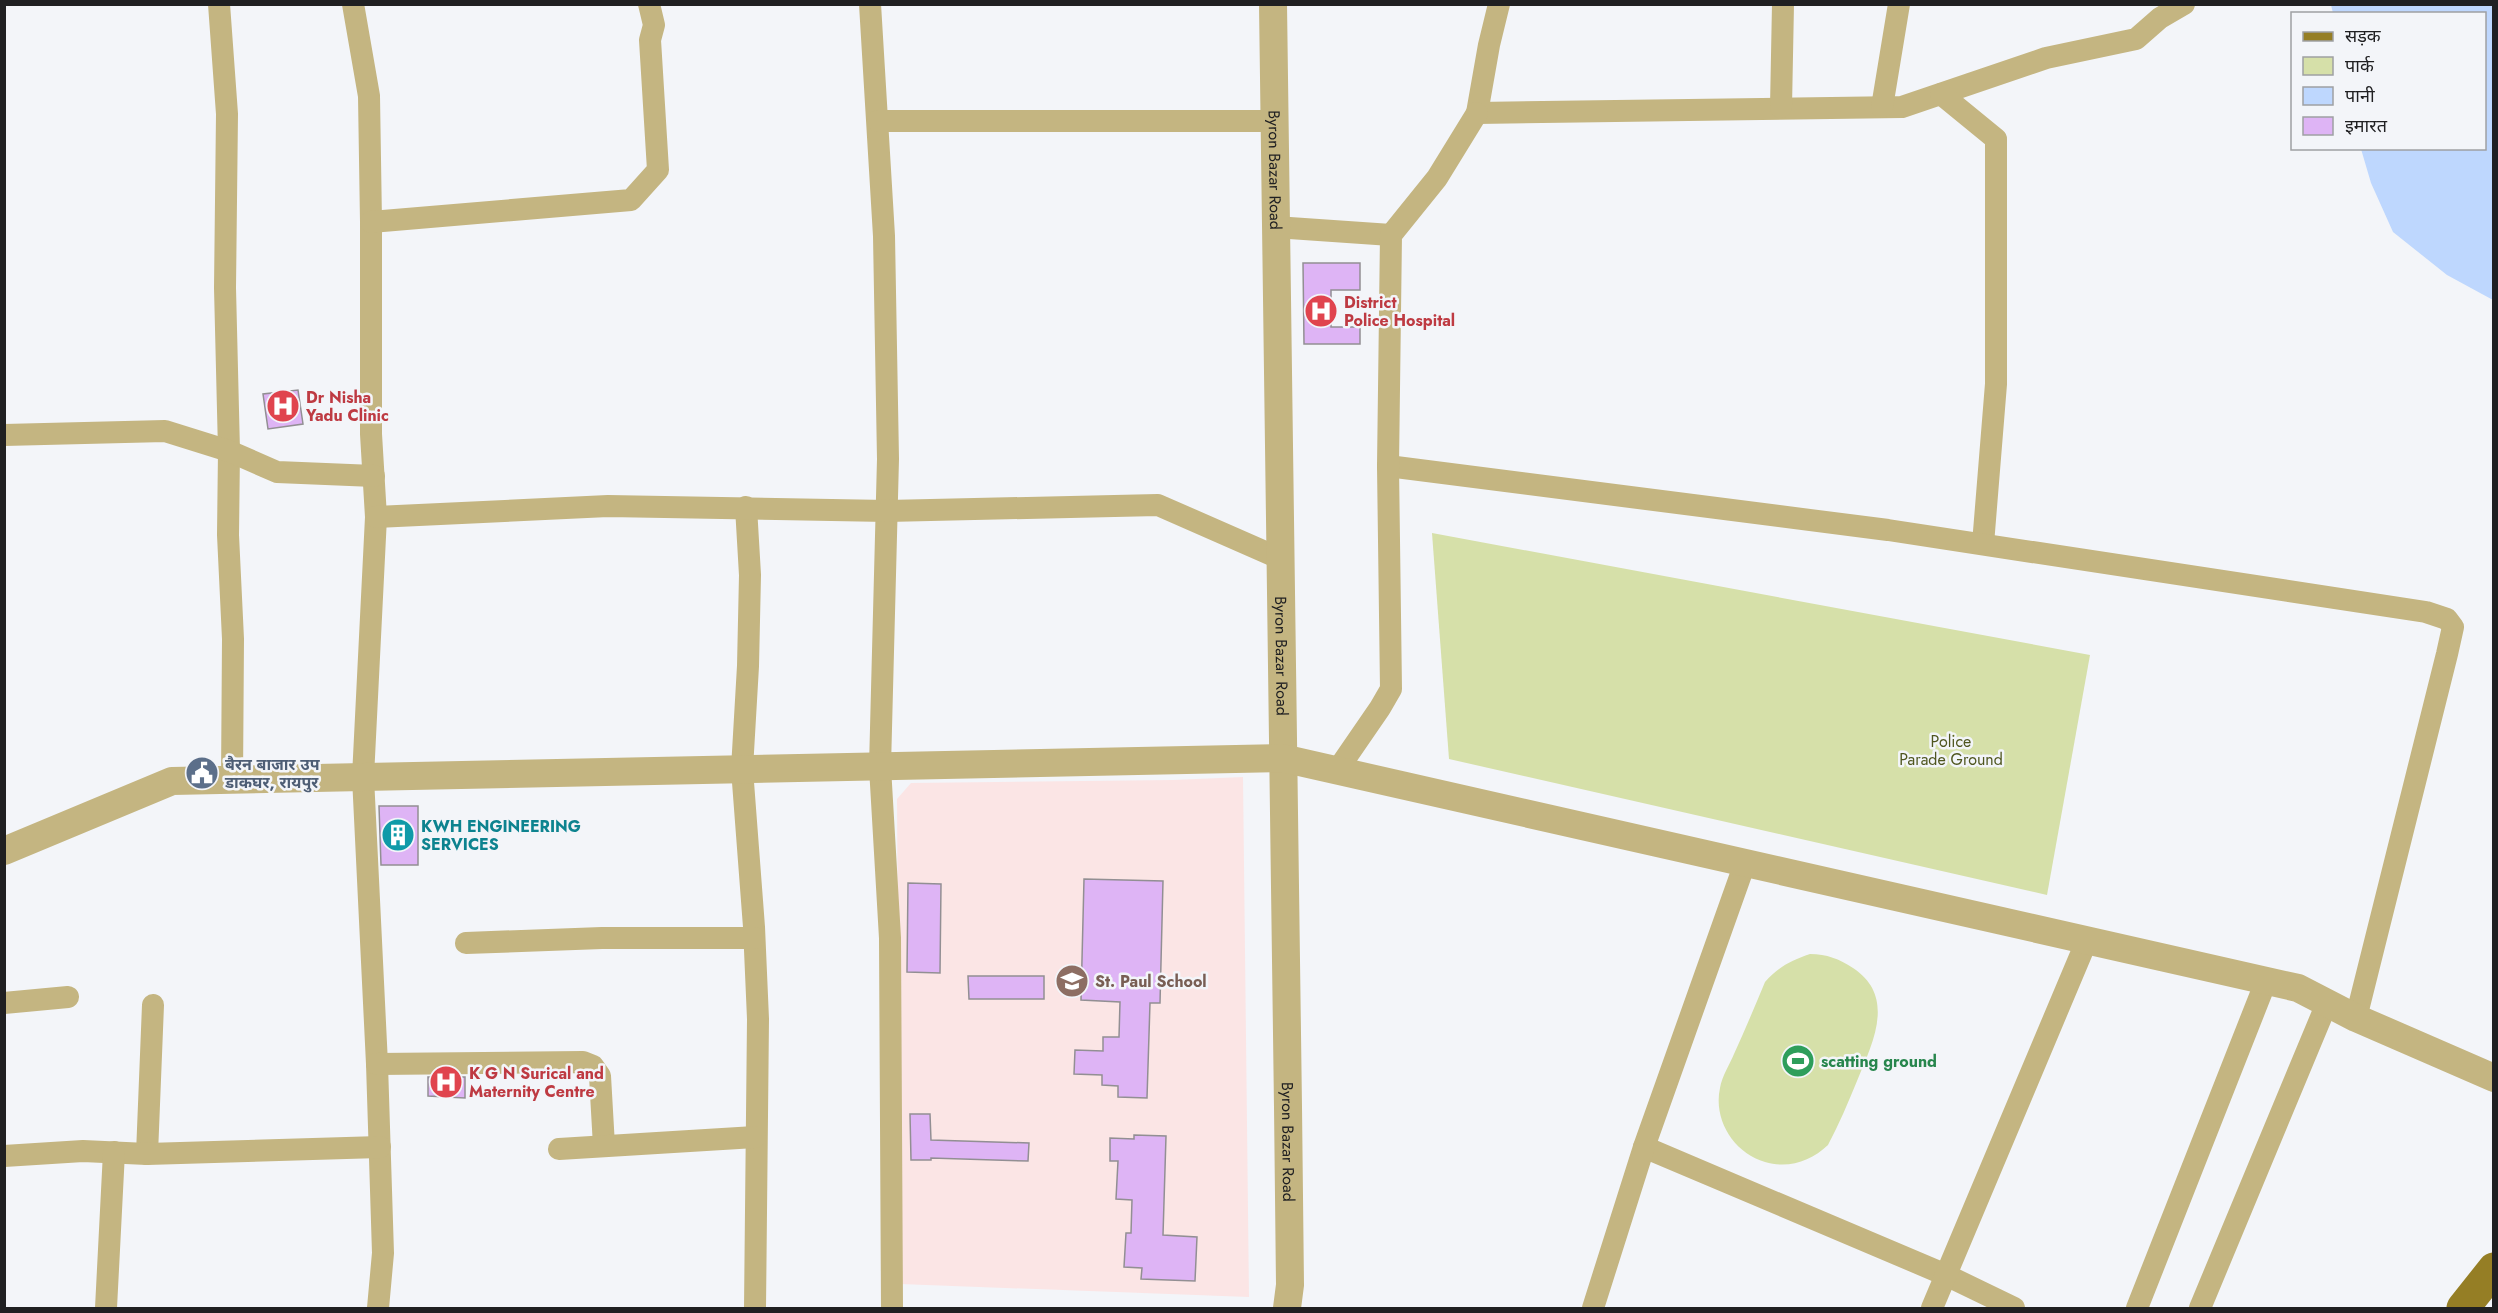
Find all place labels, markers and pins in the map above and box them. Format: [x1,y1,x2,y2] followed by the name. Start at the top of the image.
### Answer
[1344,291,1455,332] place label: District Police Hospital
[1303,293,1339,329] hospital icon: District Police Hospital
[305,386,389,427] place label: Dr Nisha Yadu Clinic
[265,388,301,424] hospital icon: Dr Nisha Yadu Clinic
[224,753,321,794] place label: बैरन बाजार उप डाकघर, रायपुर
[184,755,220,791] public building icon: बैरन बाजार उप डाकघर, रायपुर
[421,815,581,856] place label: KWH ENGINEERING SERVICES
[380,817,416,853] building icon: KWH ENGINEERING SERVICES
[1054,963,1090,999] school or university icon: St. Paul School
[1095,970,1207,993] place label: St. Paul School
[1780,1043,1816,1079] sports icon: scatting ground
[1821,1050,1937,1073] place label: scatting ground
[469,1062,604,1103] place label: K G N Surical and Maternity Centre
[428,1064,464,1100] hospital icon: K G N Surical and Maternity Centre

